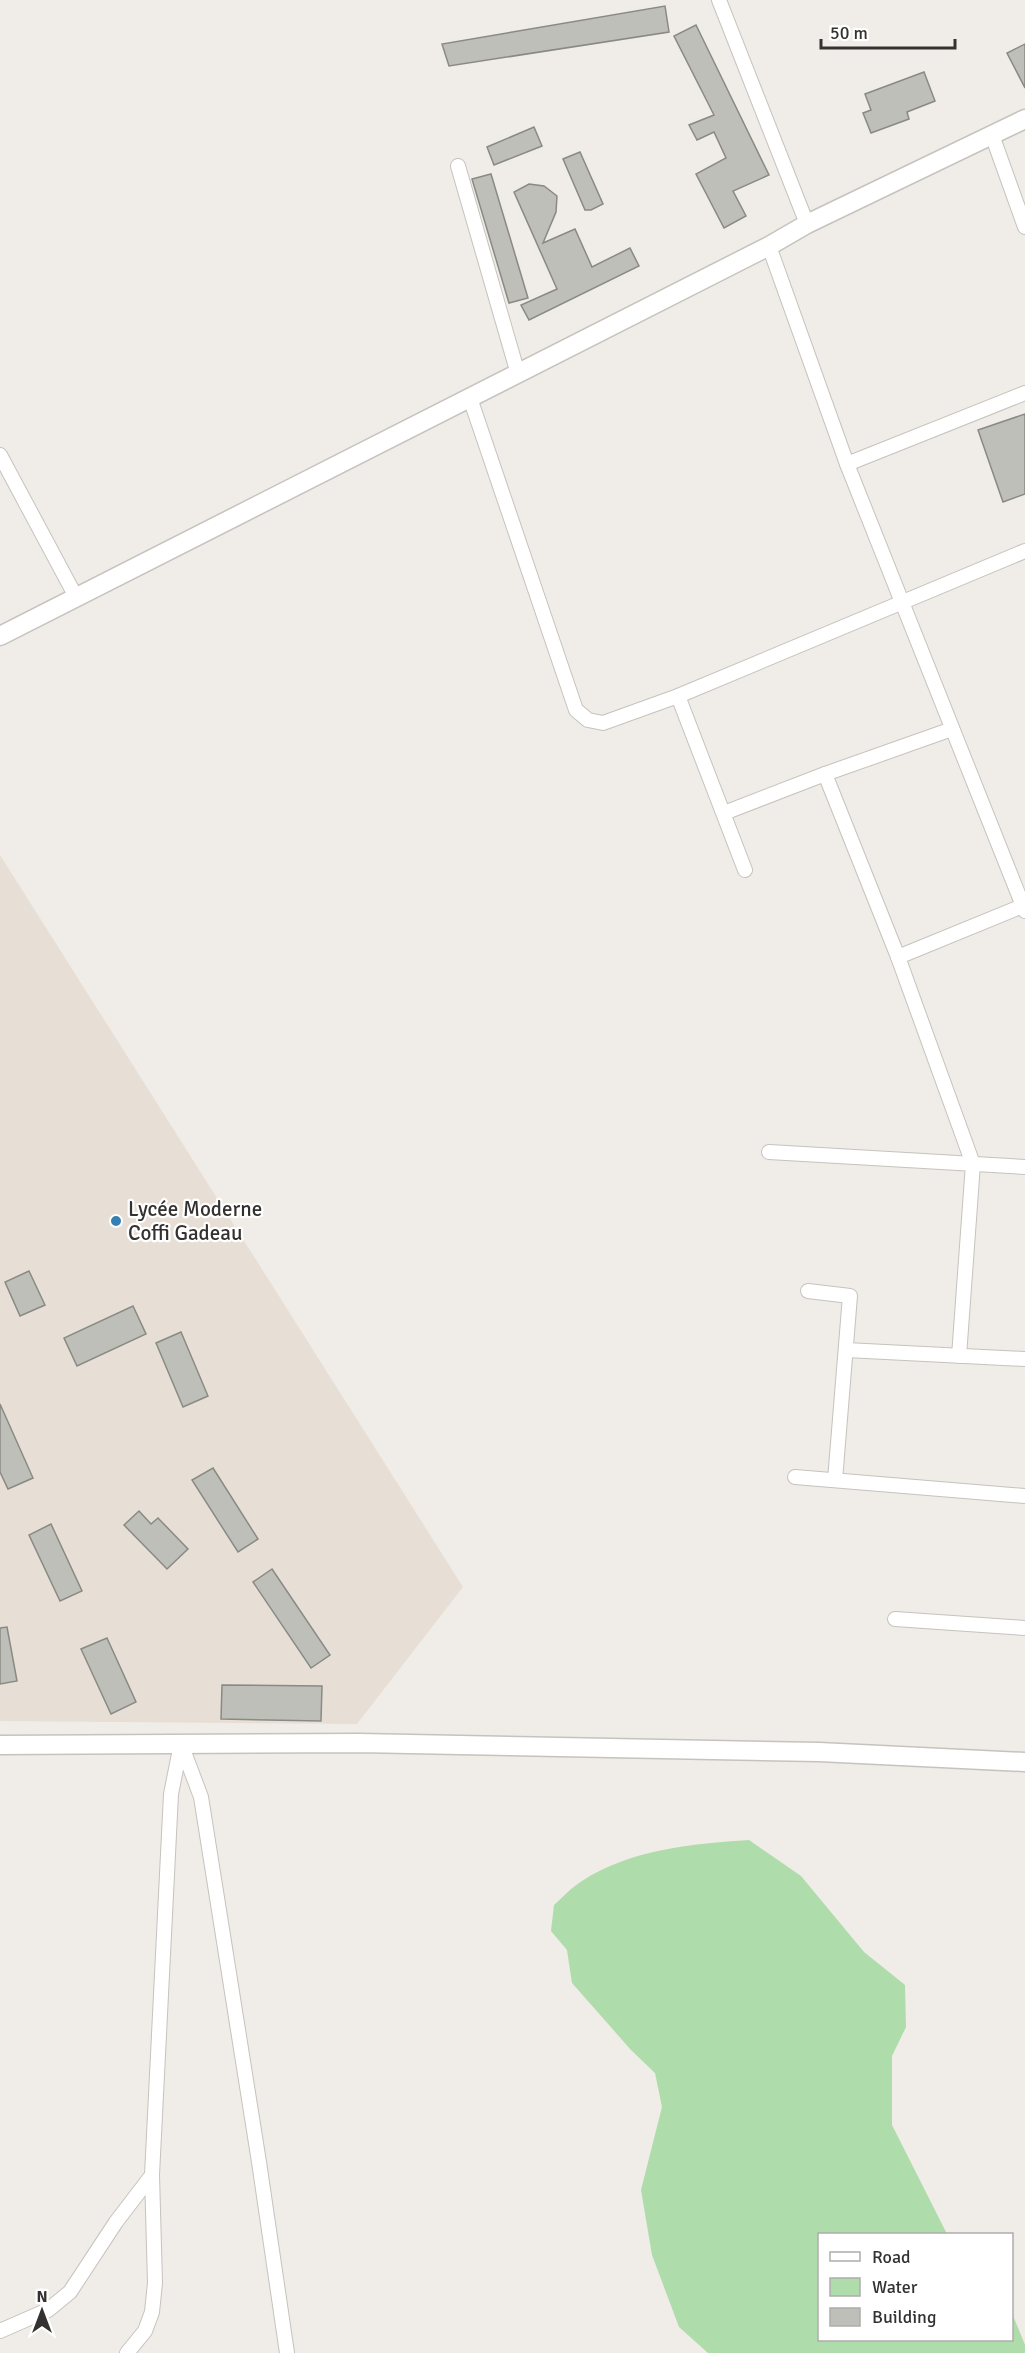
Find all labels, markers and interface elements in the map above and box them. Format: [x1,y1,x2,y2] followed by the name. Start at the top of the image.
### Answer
[821,12,954,50] scale bar
[830,22,868,44] text: 50 m
[128,1196,262,1246] place label: Lycée Moderne Coffi Gadeau
[109,1214,123,1228] marker: Lycée Moderne Coffi Gadeau
[818,2233,1013,2341] legend
[872,2246,911,2268] text: Road
[872,2276,918,2298] text: Water
[12,2281,72,2341] north arrow
[36,2287,48,2307] text: N
[872,2306,936,2328] text: Building

